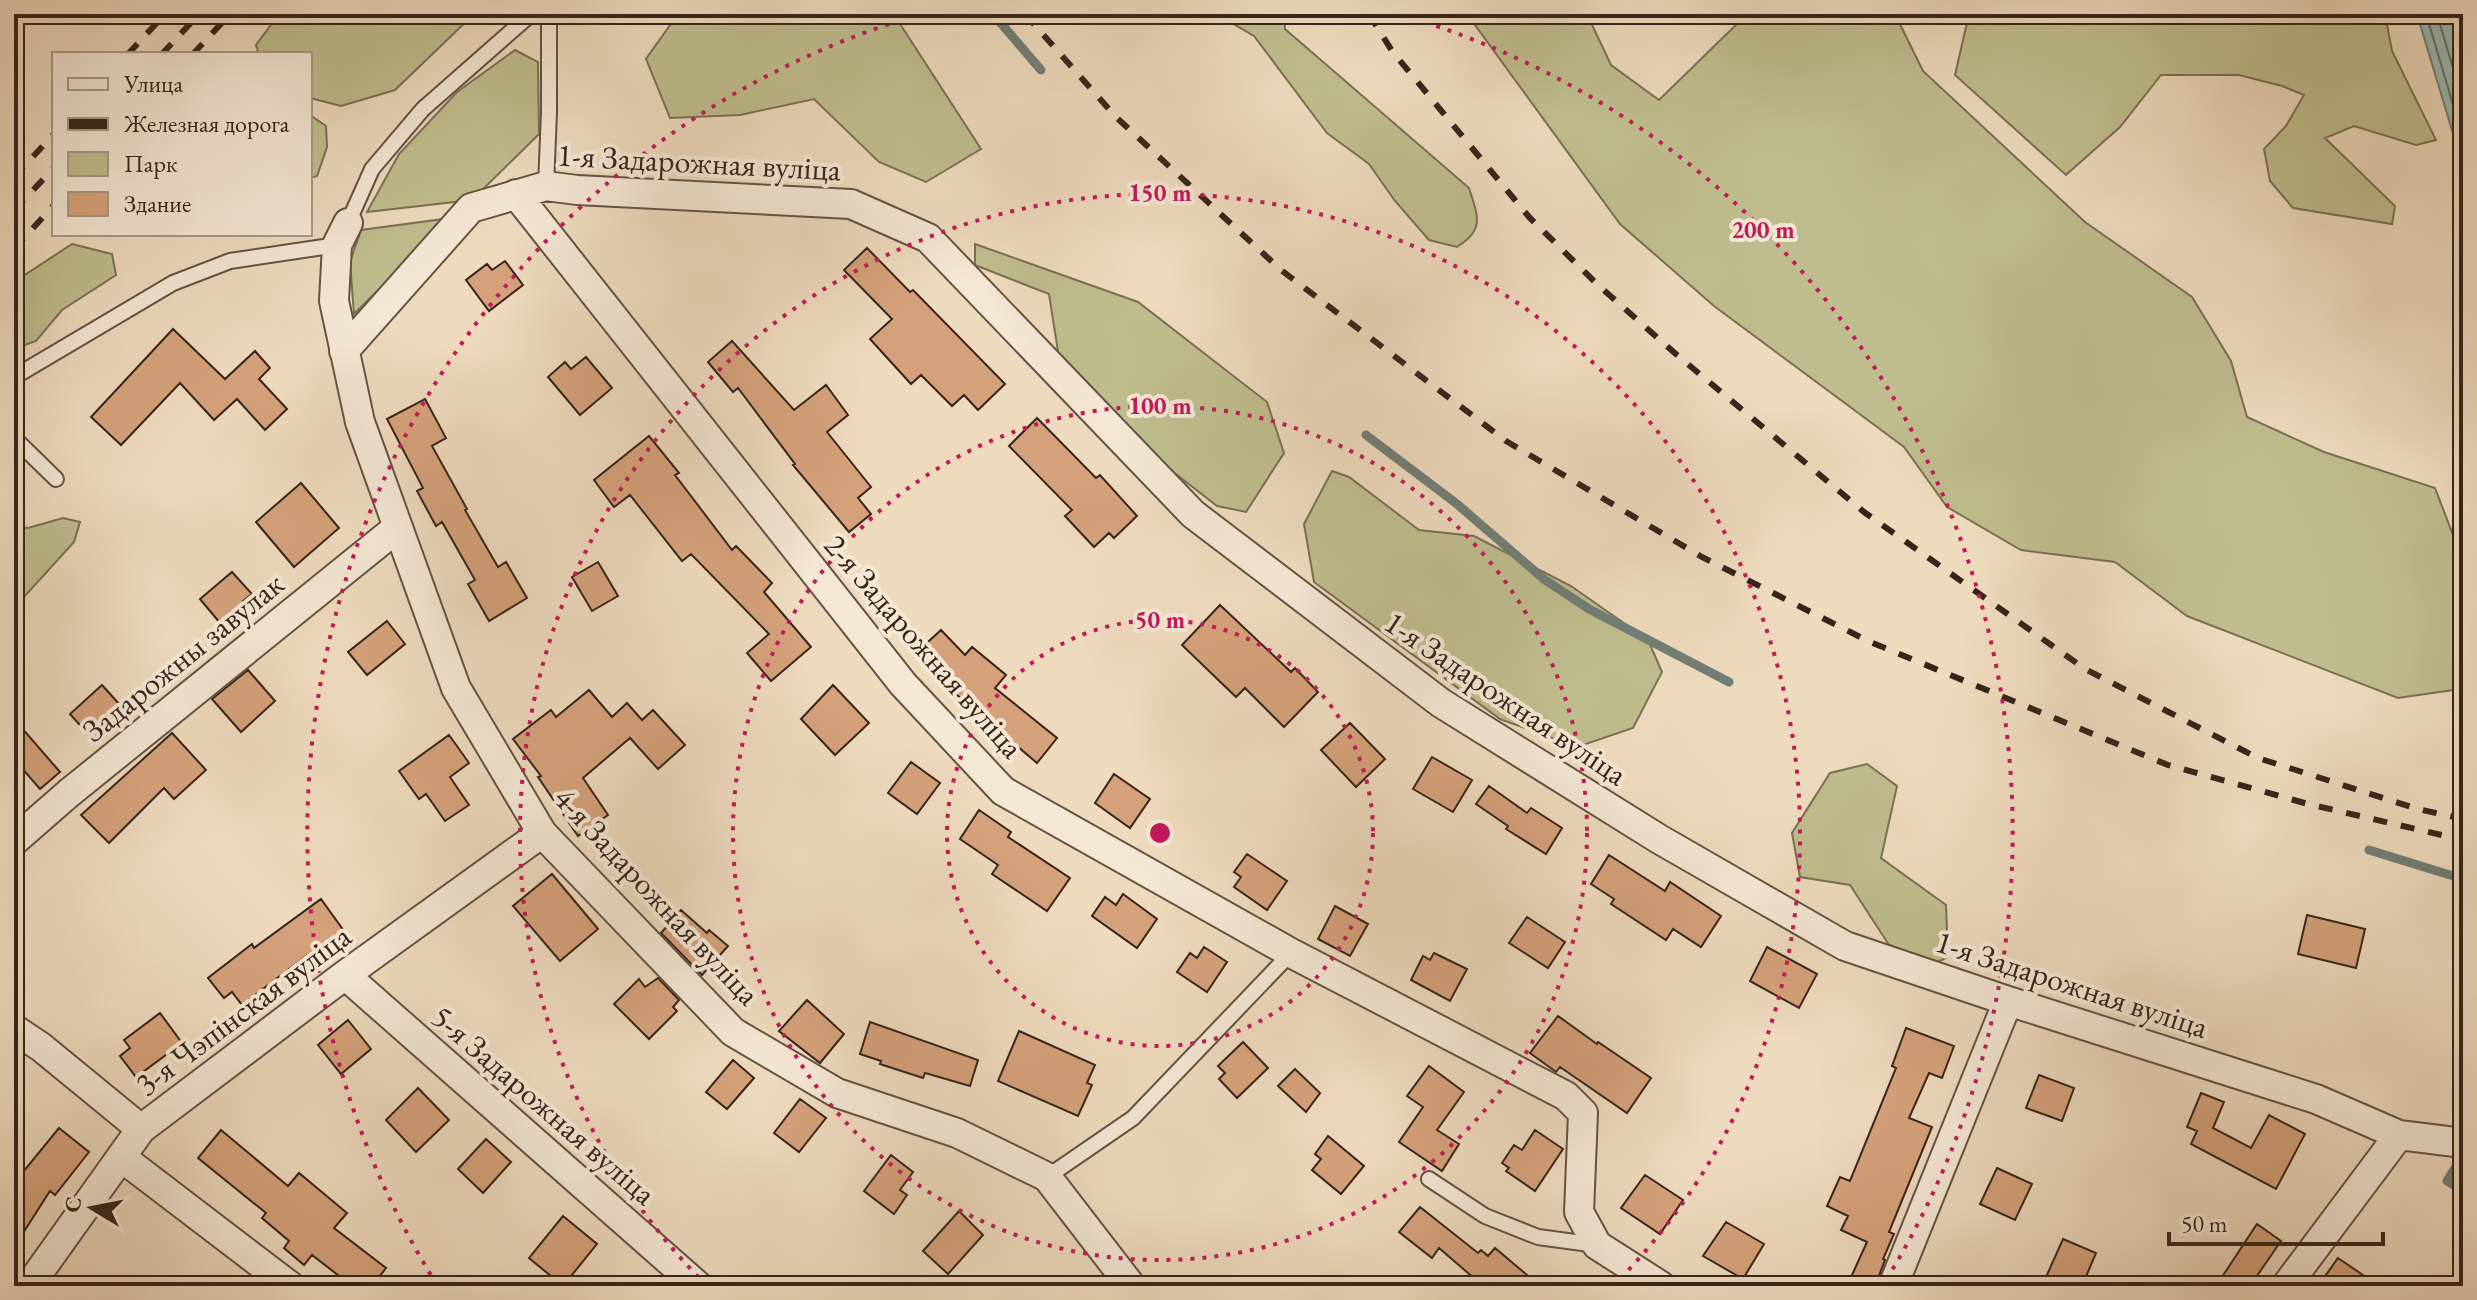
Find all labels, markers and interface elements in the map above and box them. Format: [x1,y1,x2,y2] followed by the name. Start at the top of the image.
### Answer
[52,52,312,236] legend
[123,68,183,99] text: Улица
[123,108,290,139] text: Железная дорога
[556,134,842,190] street label: 1-я Задарожная вуліца
[124,148,178,179] text: Парк
[1128,177,1192,208] text: 150 m
[124,188,191,219] text: Здание
[1731,214,1795,245] text: 200 m
[1128,390,1192,421] text: 100 m
[815,525,1033,767] street label: 2-я Задарожная вуліца
[73,563,293,751] street label: Задарожны завулак
[1376,601,1636,795] street label: 1-я Задарожная вуліца
[1135,604,1185,635] text: 50 m
[545,778,769,1014] street label: 4-я Задарожная вуліца
[1146,819,1174,847] centre of rings
[127,915,360,1105] street label: 3-я Чэпінская вуліца
[1930,920,2214,1048] street label: 1-я Задарожная вуліца
[423,996,665,1214] street label: 5-я Задарожная вуліца
[52,1168,132,1248] north arrow
[57,1194,88,1215] text: С
[2169,1196,2383,1246] scale bar
[2181,1208,2228,1239] text: 50 m

